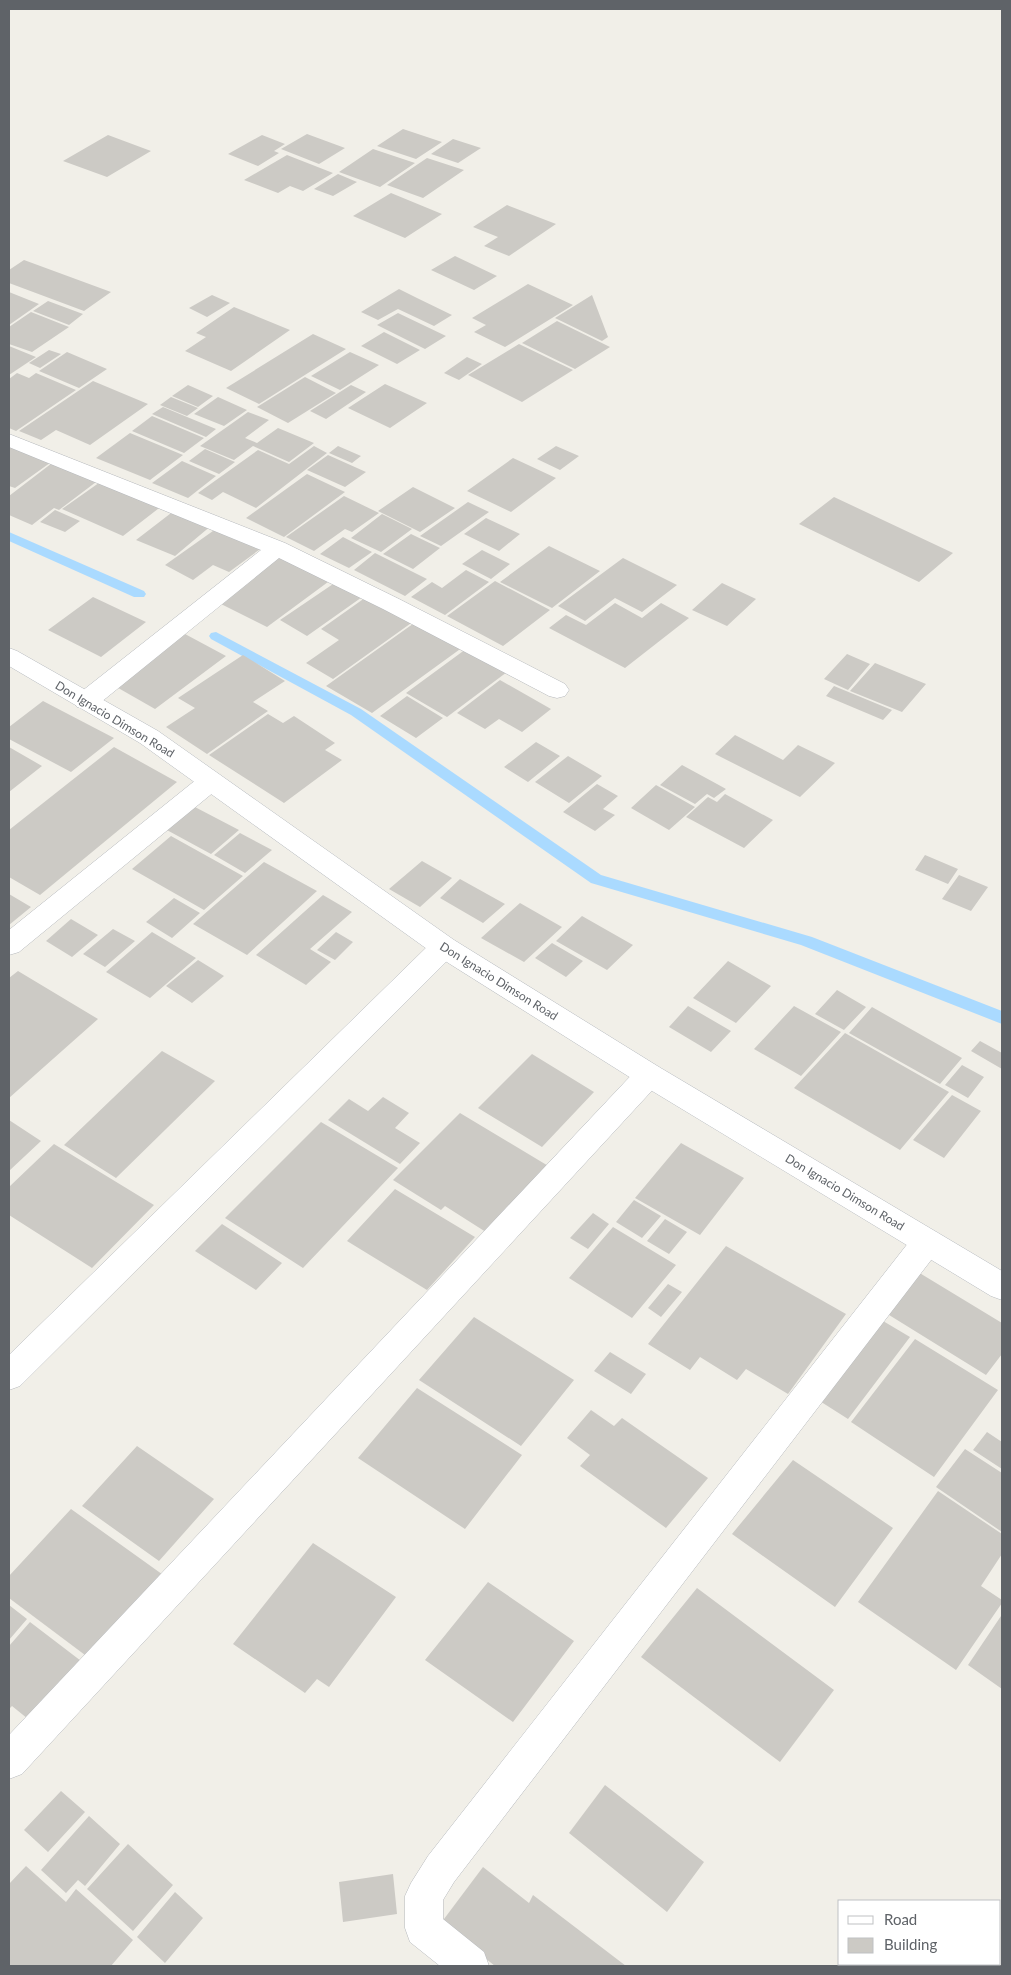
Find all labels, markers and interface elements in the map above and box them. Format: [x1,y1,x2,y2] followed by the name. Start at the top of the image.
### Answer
[53,677,177,761] street label: Don Ignacio Dimson Road
[437,939,561,1023] street label: Don Ignacio Dimson Road
[783,1150,907,1234] street label: Don Ignacio Dimson Road
[838,1900,1001,1965] legend
[884,1910,917,1928] text: Road
[884,1935,937,1953] text: Building

